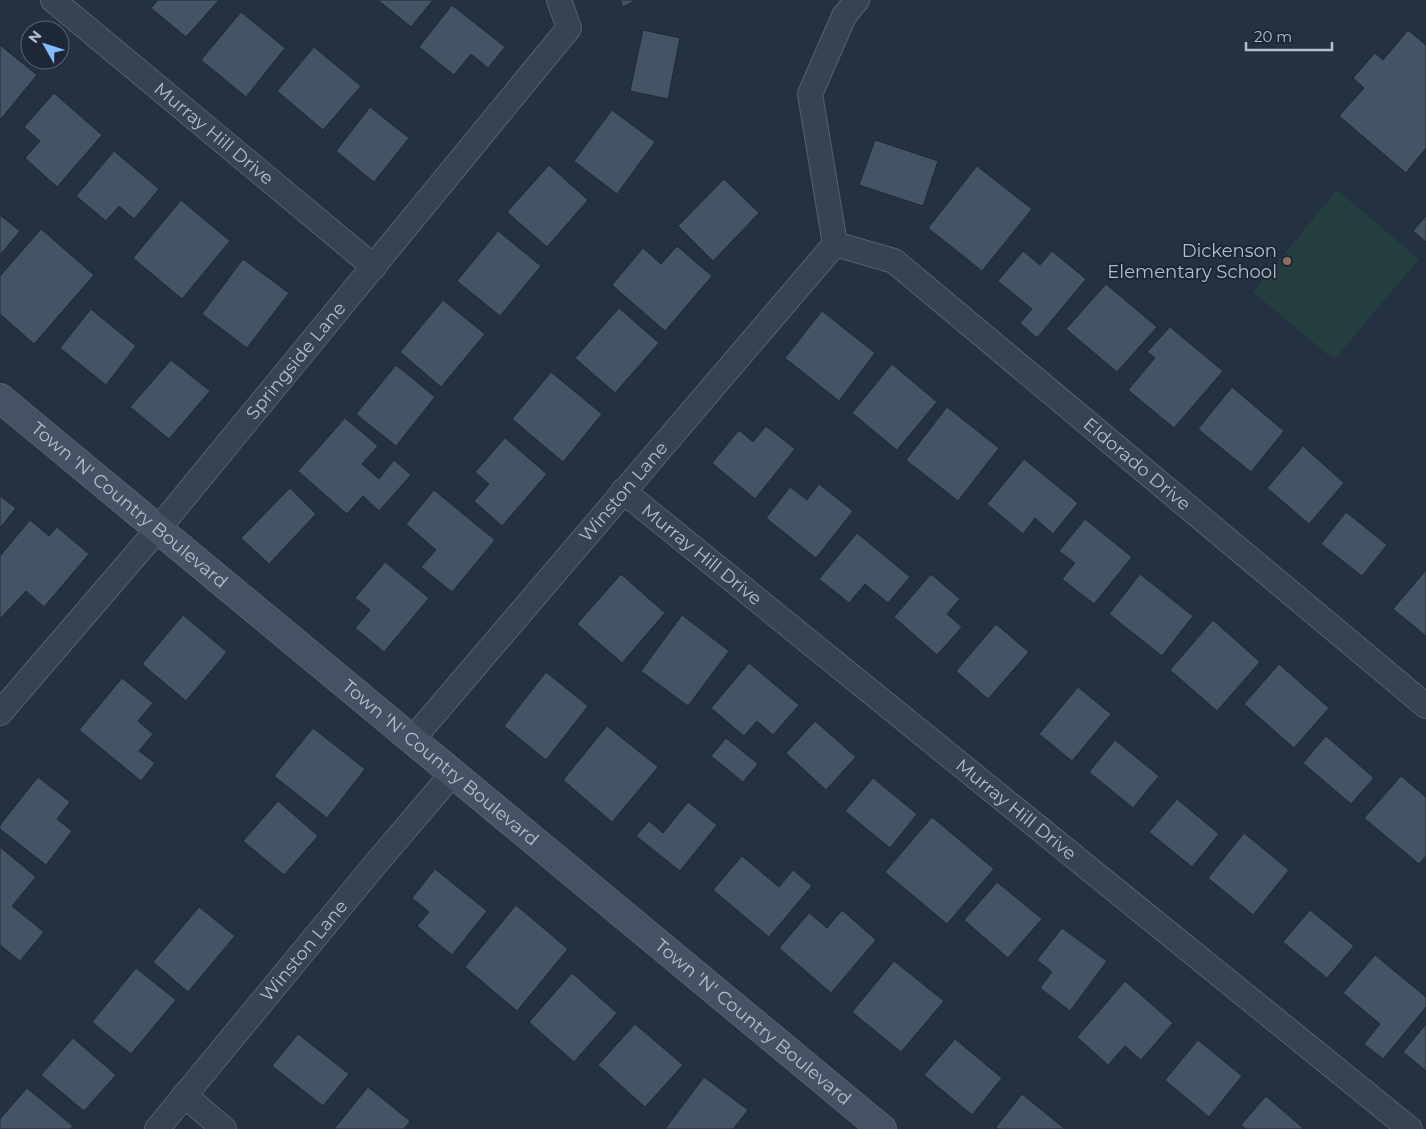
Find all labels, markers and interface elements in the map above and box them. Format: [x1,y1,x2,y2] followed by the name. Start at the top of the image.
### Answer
[20,20,70,70] north arrow
[1246,20,1332,52] scale bar
[24,27,45,47] text: N
[1254,27,1292,46] text: 20 m
[149,78,278,190] street label: Murray Hill Drive
[1107,240,1277,283] place label: Dickenson Elementary School
[1281,255,1293,267] marker: Dickenson Elementary School
[241,298,351,424] street label: Springside Lane
[1079,413,1195,515] street label: Eldorado Drive
[27,417,232,593] street label: Town 'N' Country Boulevard
[575,437,673,547] street label: Winston Lane
[637,499,766,610] street label: Murray Hill Drive
[338,675,543,851] street label: Town 'N' Country Boulevard
[951,754,1081,865] street label: Murray Hill Drive
[256,895,352,1006] street label: Winston Lane
[650,934,856,1110] street label: Town 'N' Country Boulevard

